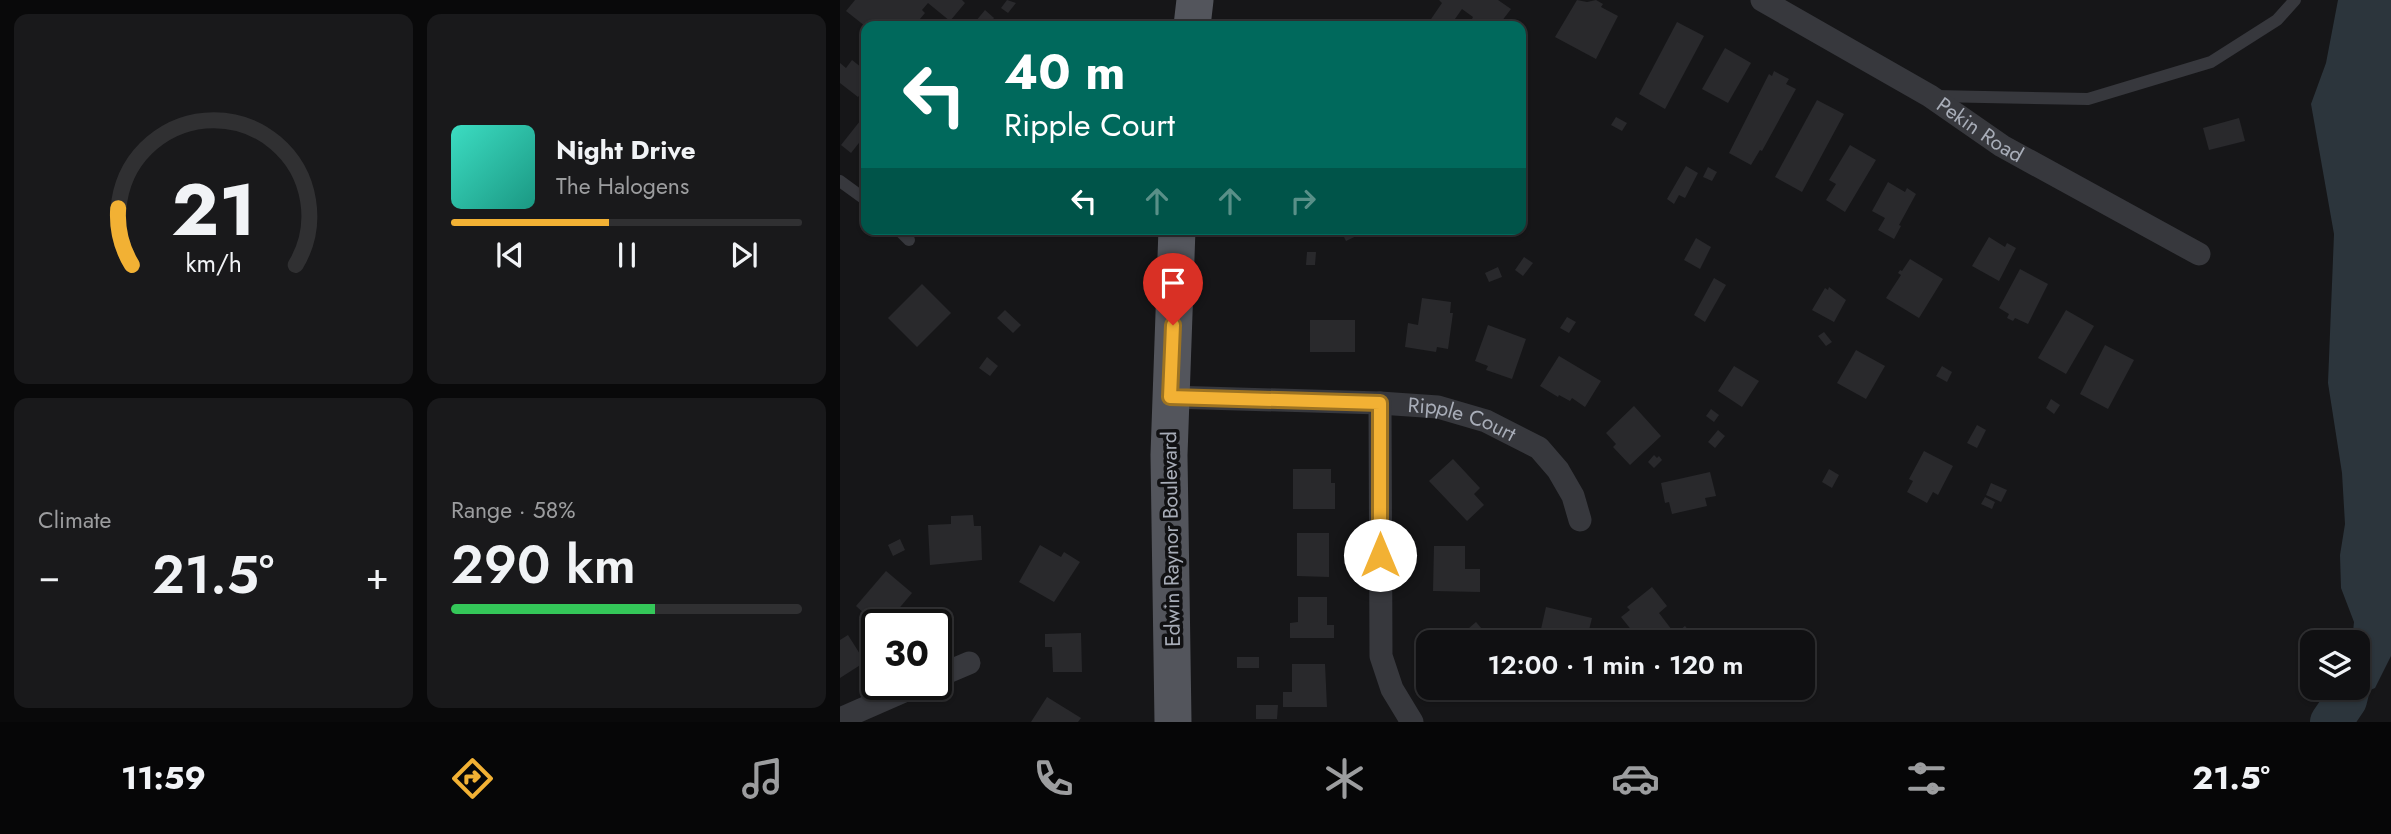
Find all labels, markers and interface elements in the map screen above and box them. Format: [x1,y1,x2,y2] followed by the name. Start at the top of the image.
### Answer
[1004,37,1126,107] text: 40 m
[889,49,980,140] icon: left
[1930,90,2029,170] street label: Pekin Road
[1004,102,1175,148] text: Ripple Court
[556,131,696,169] text: Night Drive
[171,158,256,263] text: 21
[556,169,689,203] text: The Halogens
[1065,182,1103,220] icon: left
[1138,182,1176,220] icon: ahead
[1211,182,1249,220] icon: ahead
[1284,182,1322,220] icon: right
[491,236,529,274] icon: previous
[608,236,646,274] icon: pause
[725,236,763,274] icon: next
[185,245,242,281] text: km/h
[1143,253,1203,325] pin
[1154,264,1192,302] icon: arrive
[1407,390,1521,449] street label: Ripple Court
[1154,431,1188,647] street label: Edwin Raynor Boulevard
[451,493,575,527] text: Range · 58%
[38,503,111,537] text: Climate
[1343,518,1417,592] position arrow
[451,527,636,603] text: 290 km
[152,537,274,613] text: 21.5°
[38,548,60,603] text: −
[366,548,389,603] text: +
[861,609,952,700] speed limit sign: 30
[2300,630,2370,700] map controls
[2300,630,2370,700] button: layers
[1487,646,1744,684] text: 12:00 · 1 min · 120 m
[448,754,497,803] icon: directions
[738,754,787,803] icon: music
[1029,754,1078,803] icon: phone
[1320,754,1369,803] icon: climate
[1611,754,1660,803] icon: car
[1902,754,1951,803] icon: filters
[121,755,206,801] text: 11:59
[2192,755,2270,801] text: 21.5°

